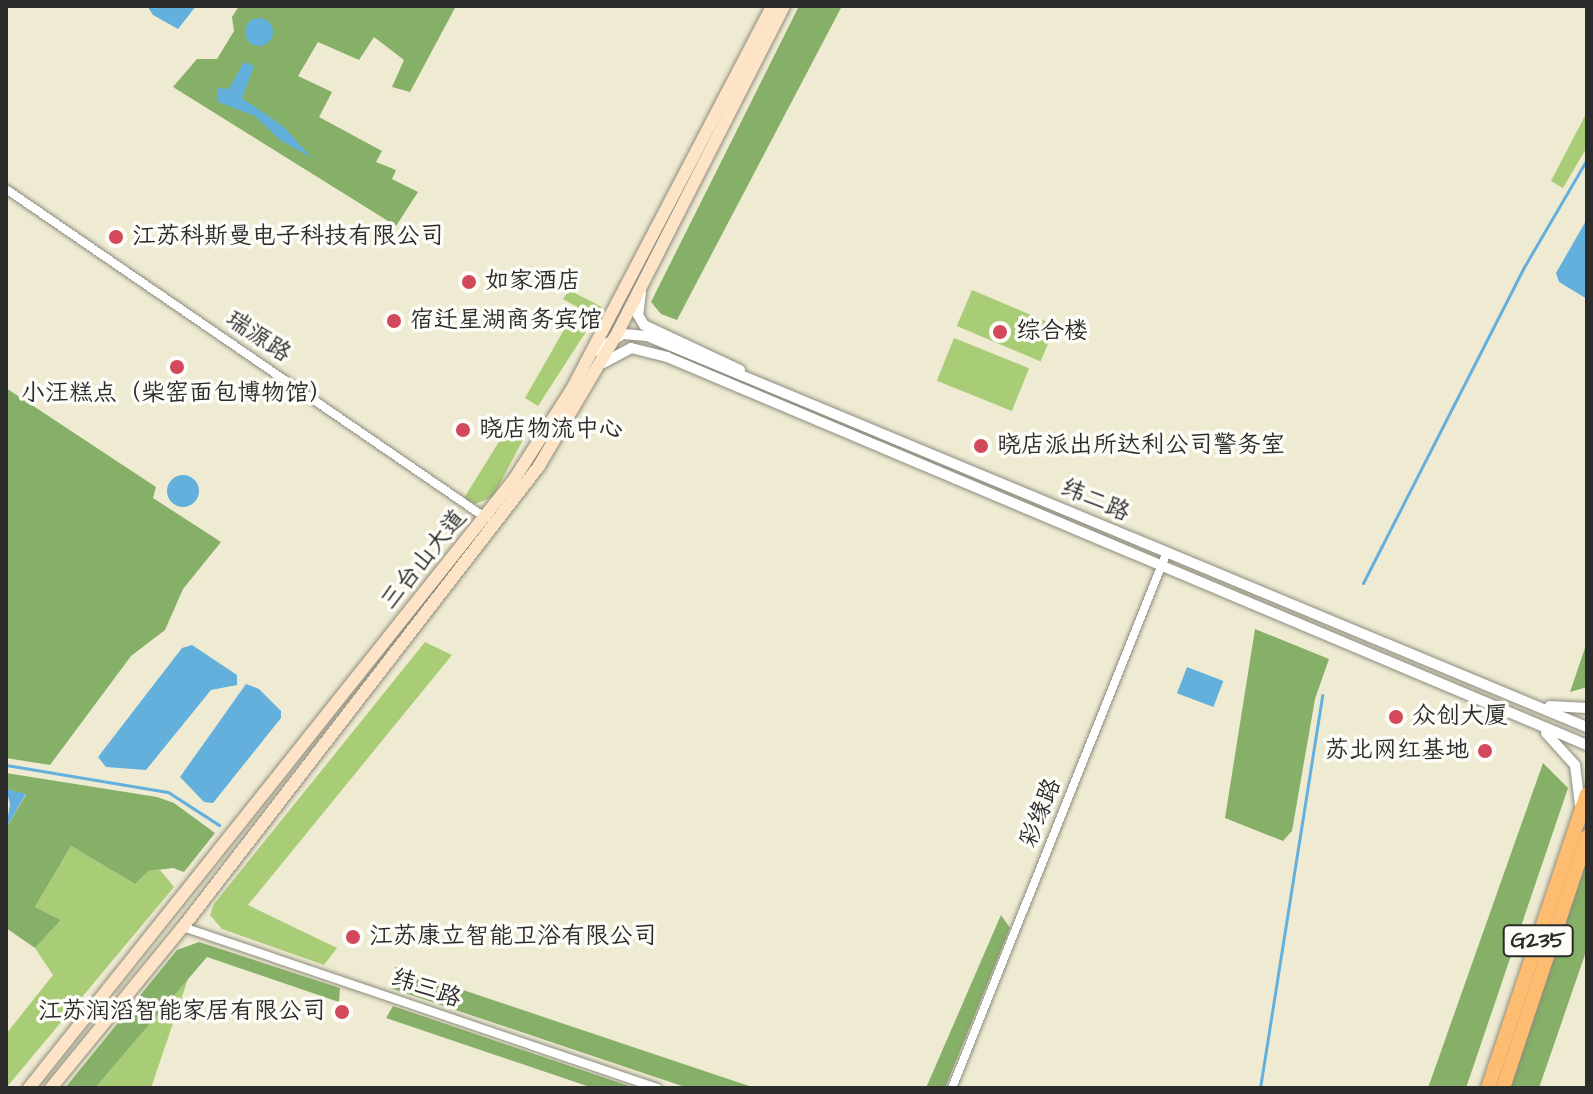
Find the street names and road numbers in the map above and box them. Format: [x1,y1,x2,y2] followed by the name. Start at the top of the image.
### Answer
[220,305,296,369] street label: 瑞源路
[1056,474,1134,528] street label: 纬二路
[375,504,473,616] street label: 三台山大道
[1014,774,1068,852] street label: 彩缘路
[1502,923,1574,959] road number: G235
[387,964,465,1014] street label: 纬三路

